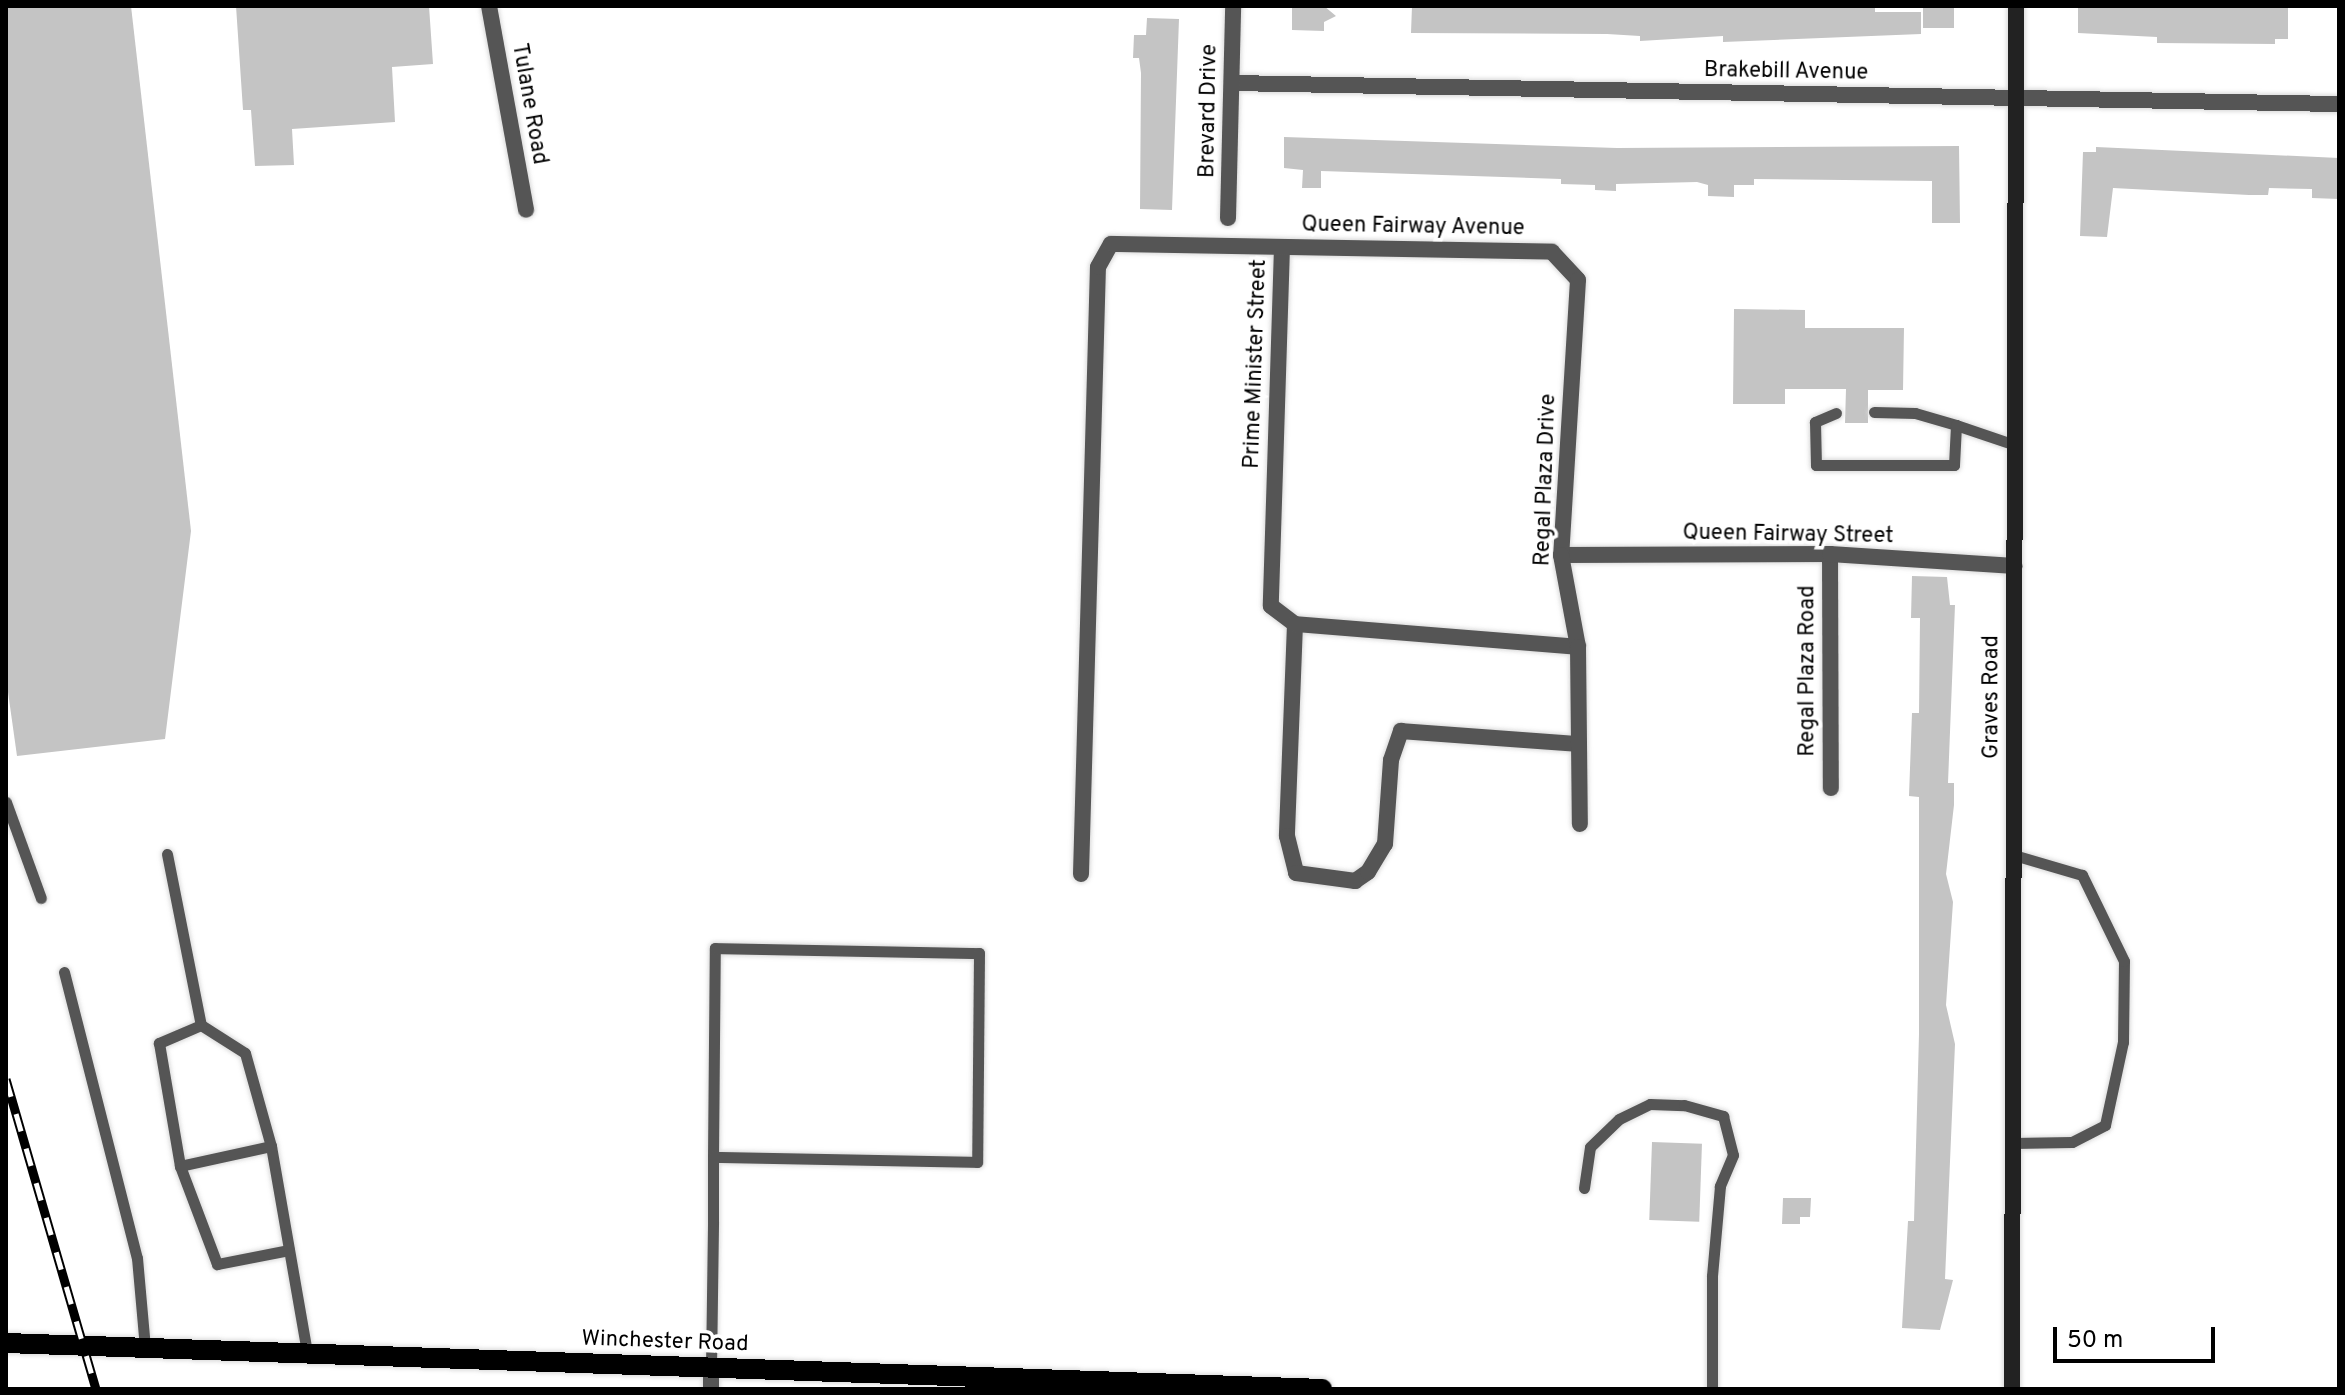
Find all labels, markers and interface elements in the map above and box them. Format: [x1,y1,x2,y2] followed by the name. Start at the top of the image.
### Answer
[505,41,553,167] street label: Tulane Road
[1195,44,1223,178] street label: Brevard Drive
[1703,57,1869,87] street label: Brakebill Avenue
[1301,212,1525,242] street label: Queen Fairway Avenue
[1239,259,1273,469] street label: Prime Minister Street
[1530,393,1562,567] street label: Regal Plaza Drive
[1682,520,1894,550] street label: Queen Fairway Street
[1795,585,1821,757] street label: Regal Plaza Road
[1979,635,2005,759] street label: Graves Road
[2057,1311,2219,1361] scale bar
[581,1326,749,1358] street label: Winchester Road
[2067,1326,2123,1356] text: 50 m

